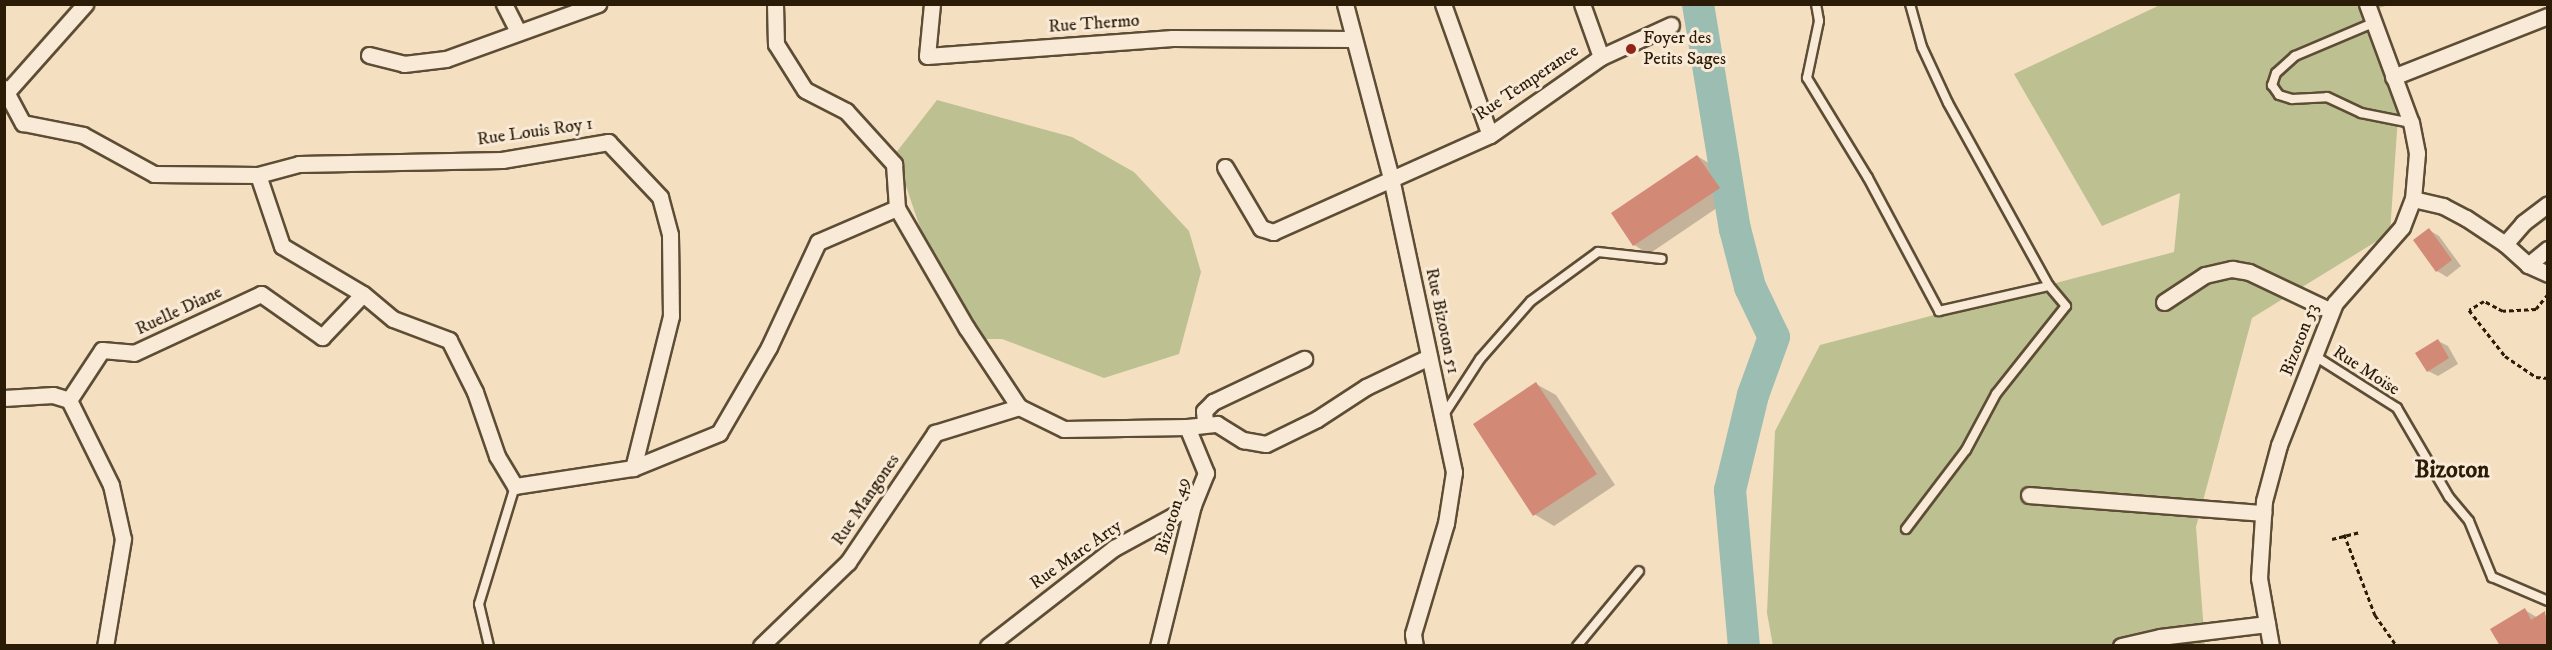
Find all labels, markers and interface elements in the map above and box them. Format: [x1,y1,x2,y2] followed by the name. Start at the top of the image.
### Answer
[1048,10,1140,38] street label: Rue Thermo
[1643,28,1726,70] place label: Foyer des Petits Sages
[1471,40,1583,126] street label: Rue Temperance
[1624,42,1638,56] marker: Foyer des Petits Sages
[476,113,594,151] street label: Rue Louis Roy 1
[1420,266,1464,376] street label: Rue Bizoton 51
[132,282,226,340] street label: Ruelle Diane
[2276,301,2324,379] street label: Bizoton 53
[2329,342,2403,400] street label: Rue Moïse
[827,450,905,550] street label: Rue Mangones
[2414,457,2490,485] district label: Bizoton
[1151,475,1195,557] street label: Bizoton 49
[1026,516,1126,594] street label: Rue Marc Arty

